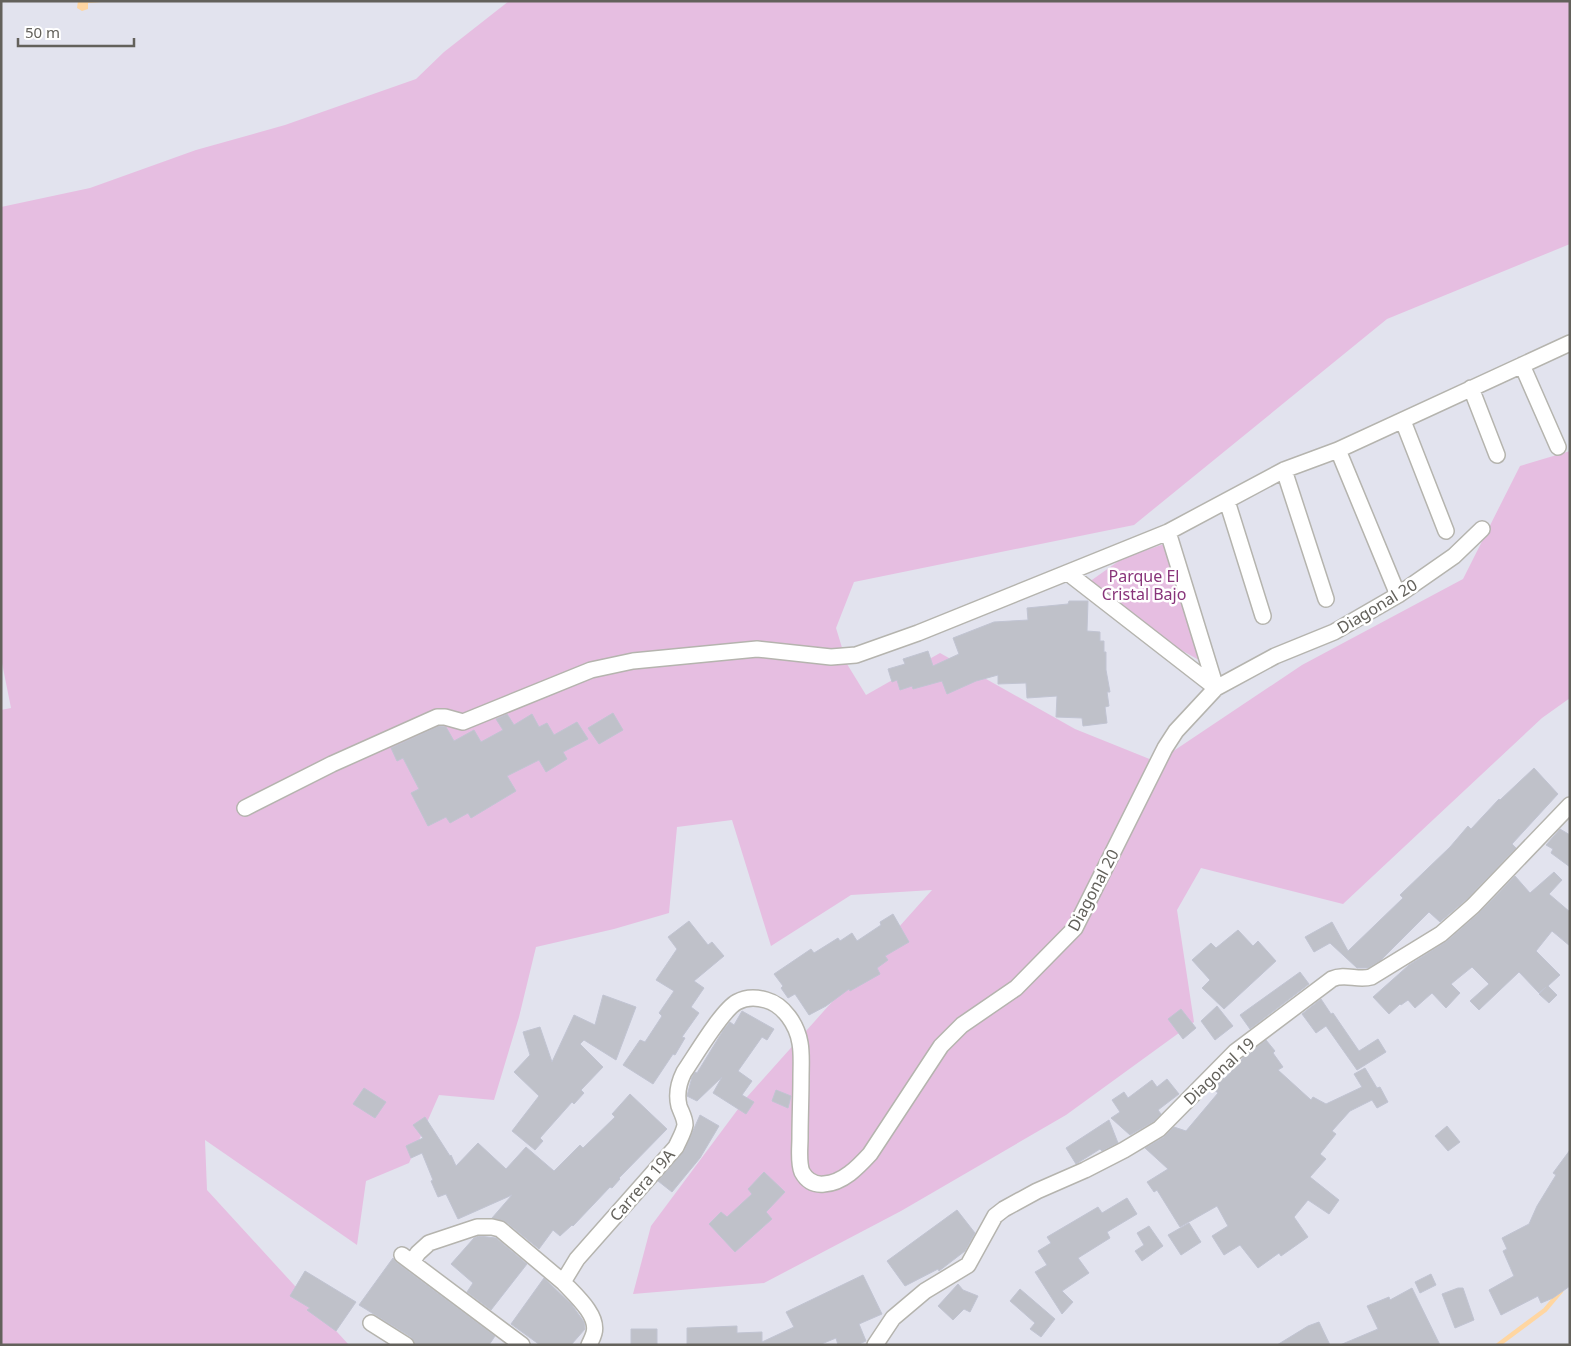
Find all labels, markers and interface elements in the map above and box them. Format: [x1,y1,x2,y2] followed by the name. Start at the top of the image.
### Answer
[18,15,134,47] scale bar
[25,22,60,42] text: 50 m
[1102,565,1186,605] park label: Parque El Cristal Bajo
[1333,573,1421,639] street label: Diagonal 20
[1062,845,1124,935] street label: Diagonal 20
[1179,1032,1259,1110] street label: Diagonal 19
[605,1144,680,1226] street label: Carrera 19A

